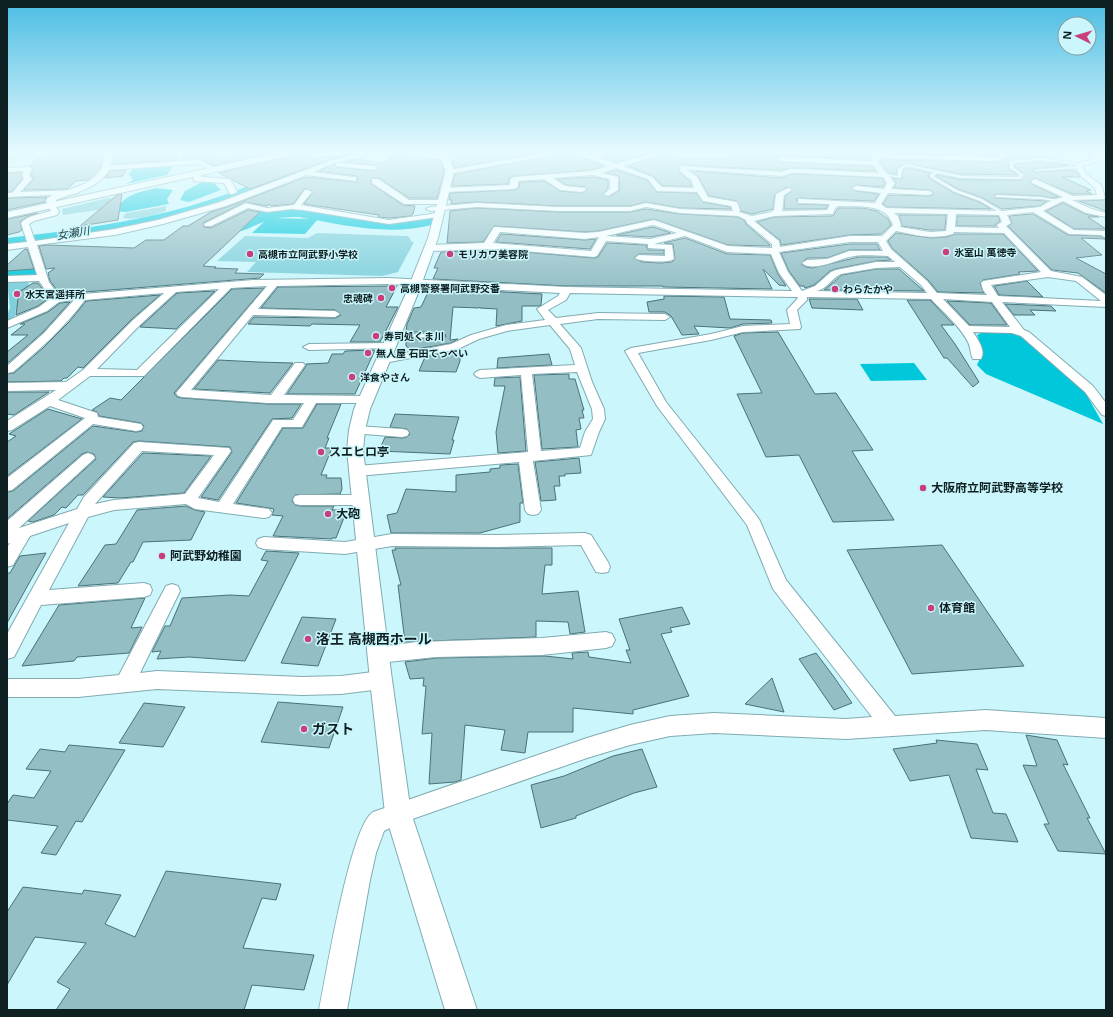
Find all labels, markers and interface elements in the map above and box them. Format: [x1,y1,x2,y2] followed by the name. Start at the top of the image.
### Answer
[1057,16,1097,56] north arrow
[1059,30,1074,40] text: N
[55,222,91,242] water label: 女瀬川
[954,245,1017,259] place label: 氷室山 萬徳寺
[258,247,358,261] place label: 高槻市立阿武野小学校
[458,247,528,261] place label: モリカワ美容院
[941,247,951,257] marker: 氷室山 萬徳寺
[245,249,255,259] marker: 高槻市立阿武野小学校
[445,249,455,259] marker: モリカワ美容院
[400,281,500,295] place label: 高槻警察署阿武野交番
[843,282,893,296] place label: わらたかや
[387,283,397,293] marker: 高槻警察署阿武野交番
[830,284,840,294] marker: わらたかや
[25,287,85,301] place label: 水天宮遥拝所
[12,289,22,299] marker: 水天宮遥拝所
[343,291,373,305] place label: 忠魂碑
[376,293,386,303] marker: 忠魂碑
[384,329,444,343] place label: 寿司処くま川
[371,331,381,341] marker: 寿司処くま川
[376,346,468,360] place label: 無人屋 石田てっぺい
[363,348,373,358] marker: 無人屋 石田てっぺい
[360,370,410,384] place label: 洋食やさん
[347,372,357,382] marker: 洋食やさん
[329,443,389,460] place label: スエヒロ亭
[316,447,326,457] marker: スエヒロ亭
[931,479,1063,496] place label: 大阪府立阿武野高等学校
[918,483,928,493] marker: 大阪府立阿武野高等学校
[336,505,360,522] place label: 大砲
[323,509,333,519] marker: 大砲
[170,547,242,564] place label: 阿武野幼稚園
[157,551,167,561] marker: 阿武野幼稚園
[939,599,975,616] place label: 体育館
[926,603,936,613] marker: 体育館
[316,629,432,648] place label: 洛王 高槻西ホール
[303,634,313,644] marker: 洛王 高槻西ホール
[312,719,354,738] place label: ガスト
[299,724,309,734] marker: ガスト

